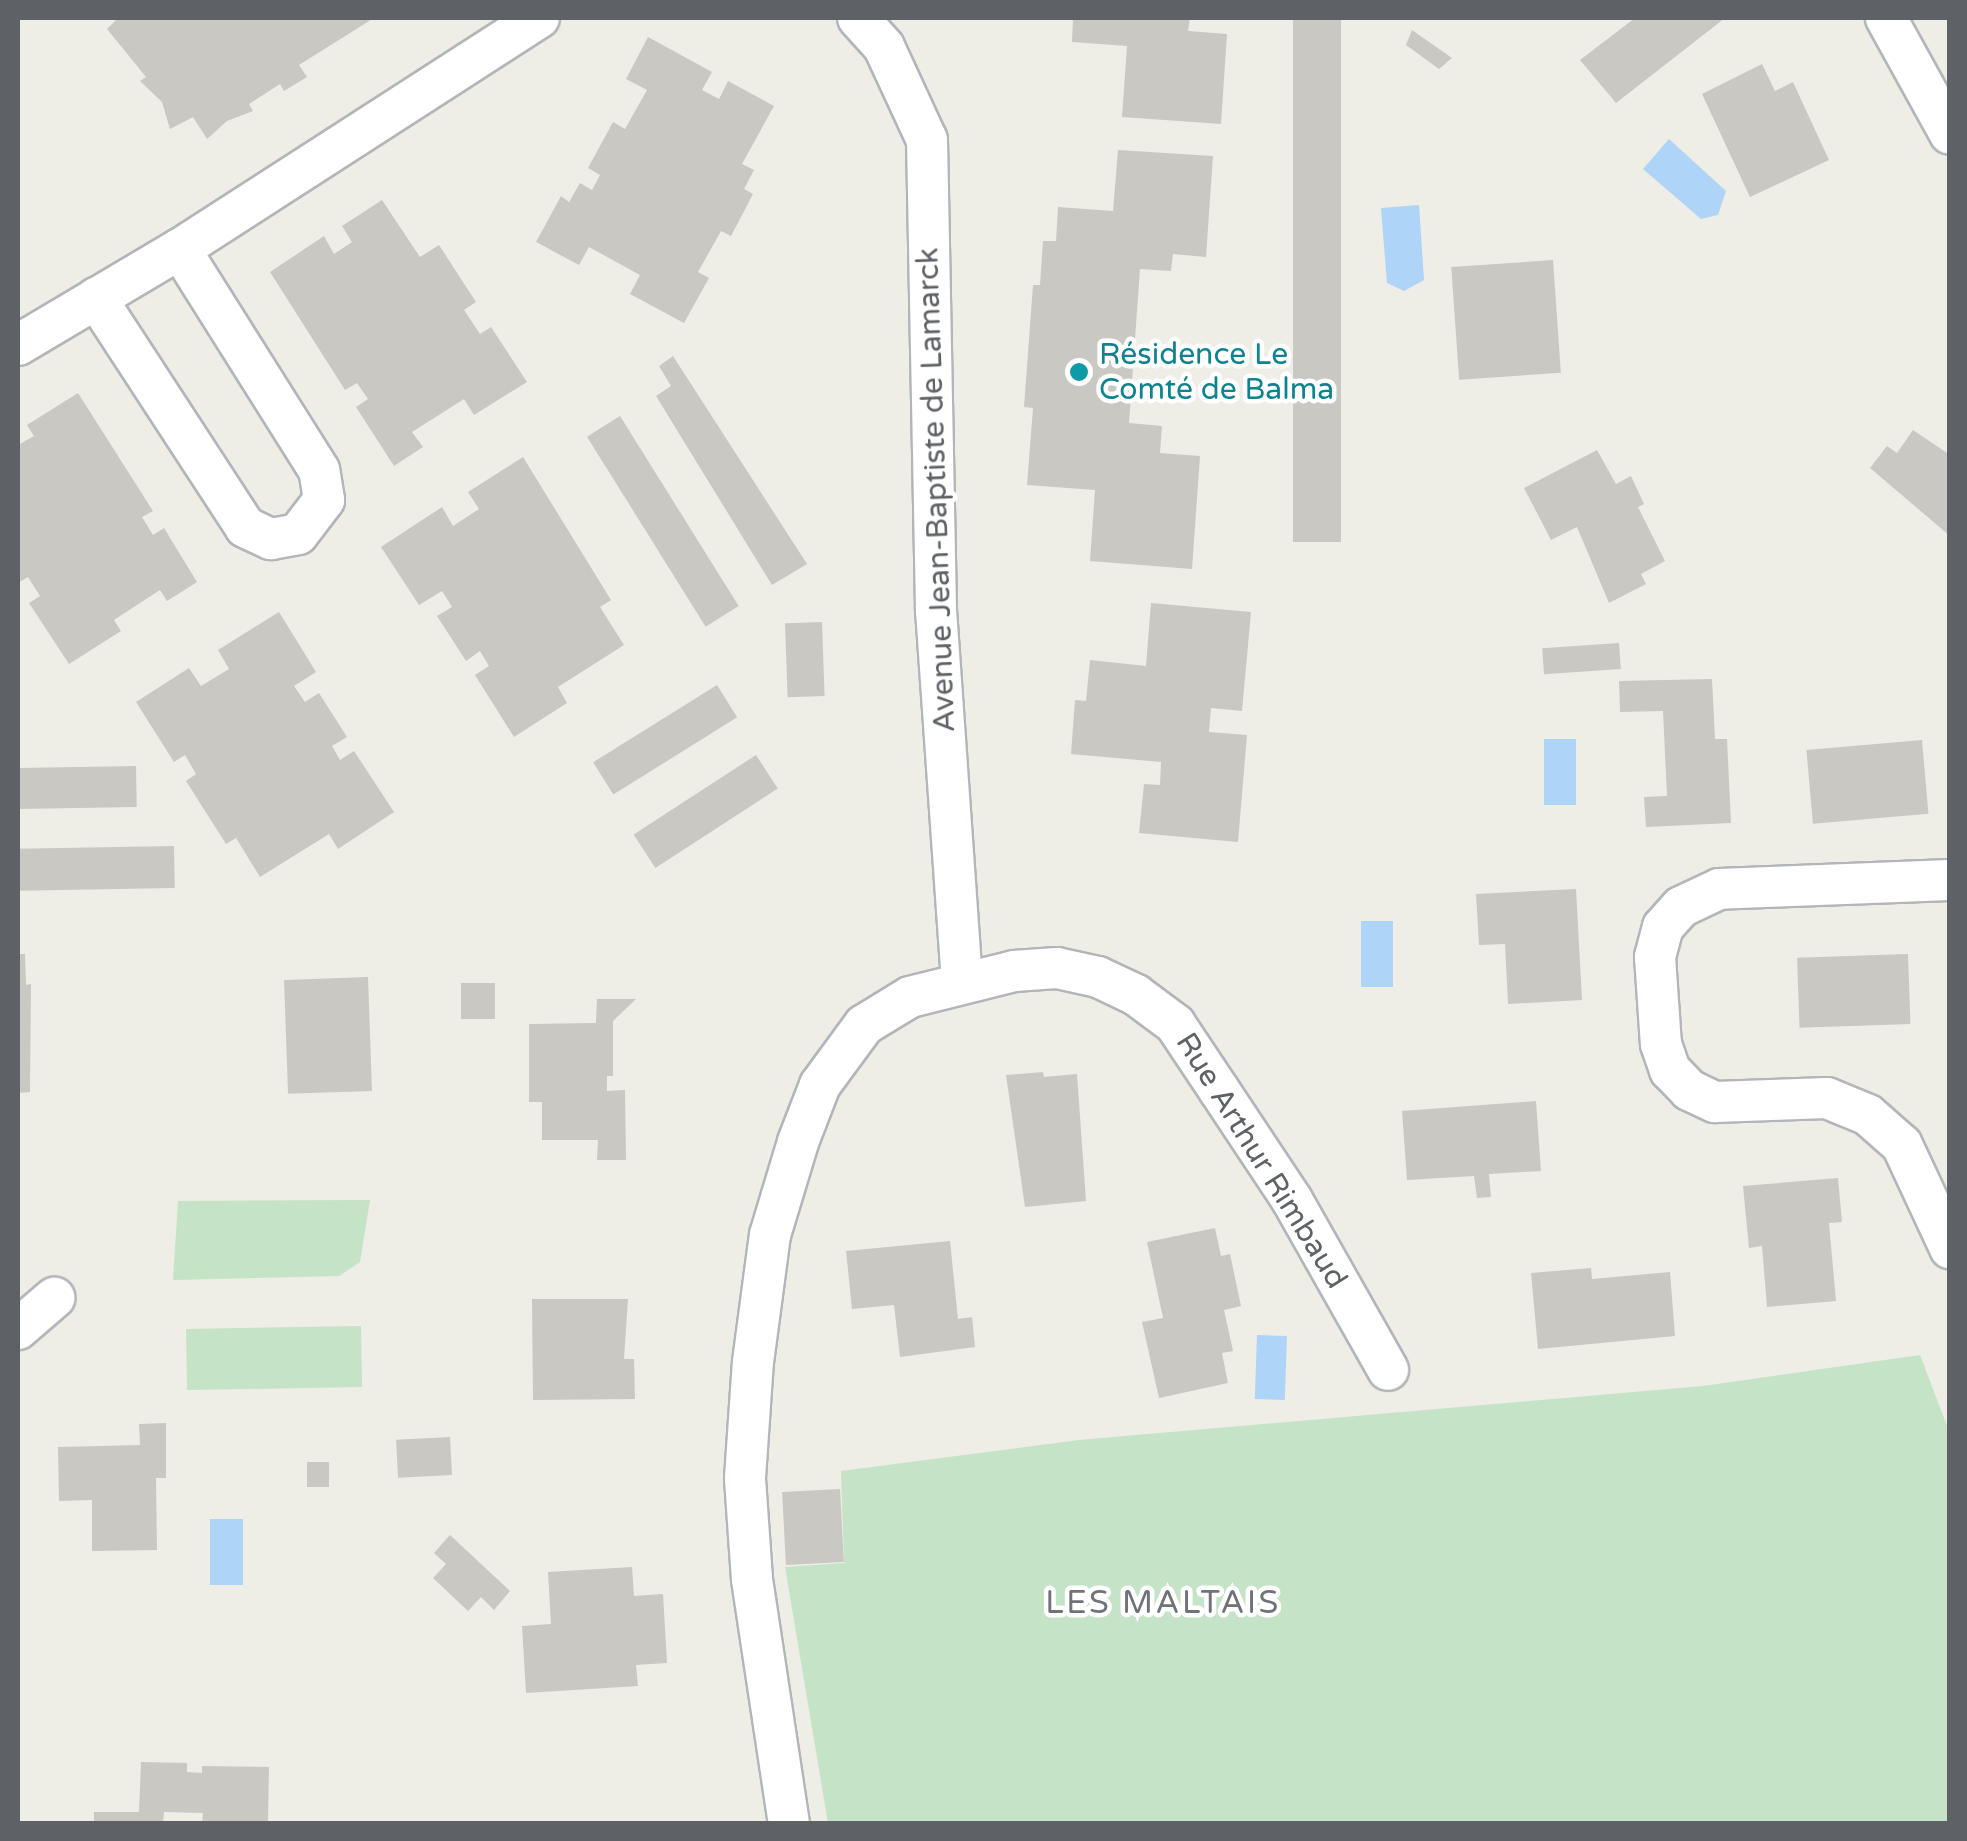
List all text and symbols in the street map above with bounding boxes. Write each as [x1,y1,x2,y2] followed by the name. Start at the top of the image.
[911,247,963,733] street label: Avenue Jean-Baptiste de Lamarck
[1099,337,1334,408] place label: Résidence Le Comté de Balma
[1068,361,1090,383] marker: Résidence Le Comté de Balma
[1168,1027,1354,1295] street label: Rue Arthur Rimbaud
[1045,1584,1281,1622] district label: LES MALTAIS

